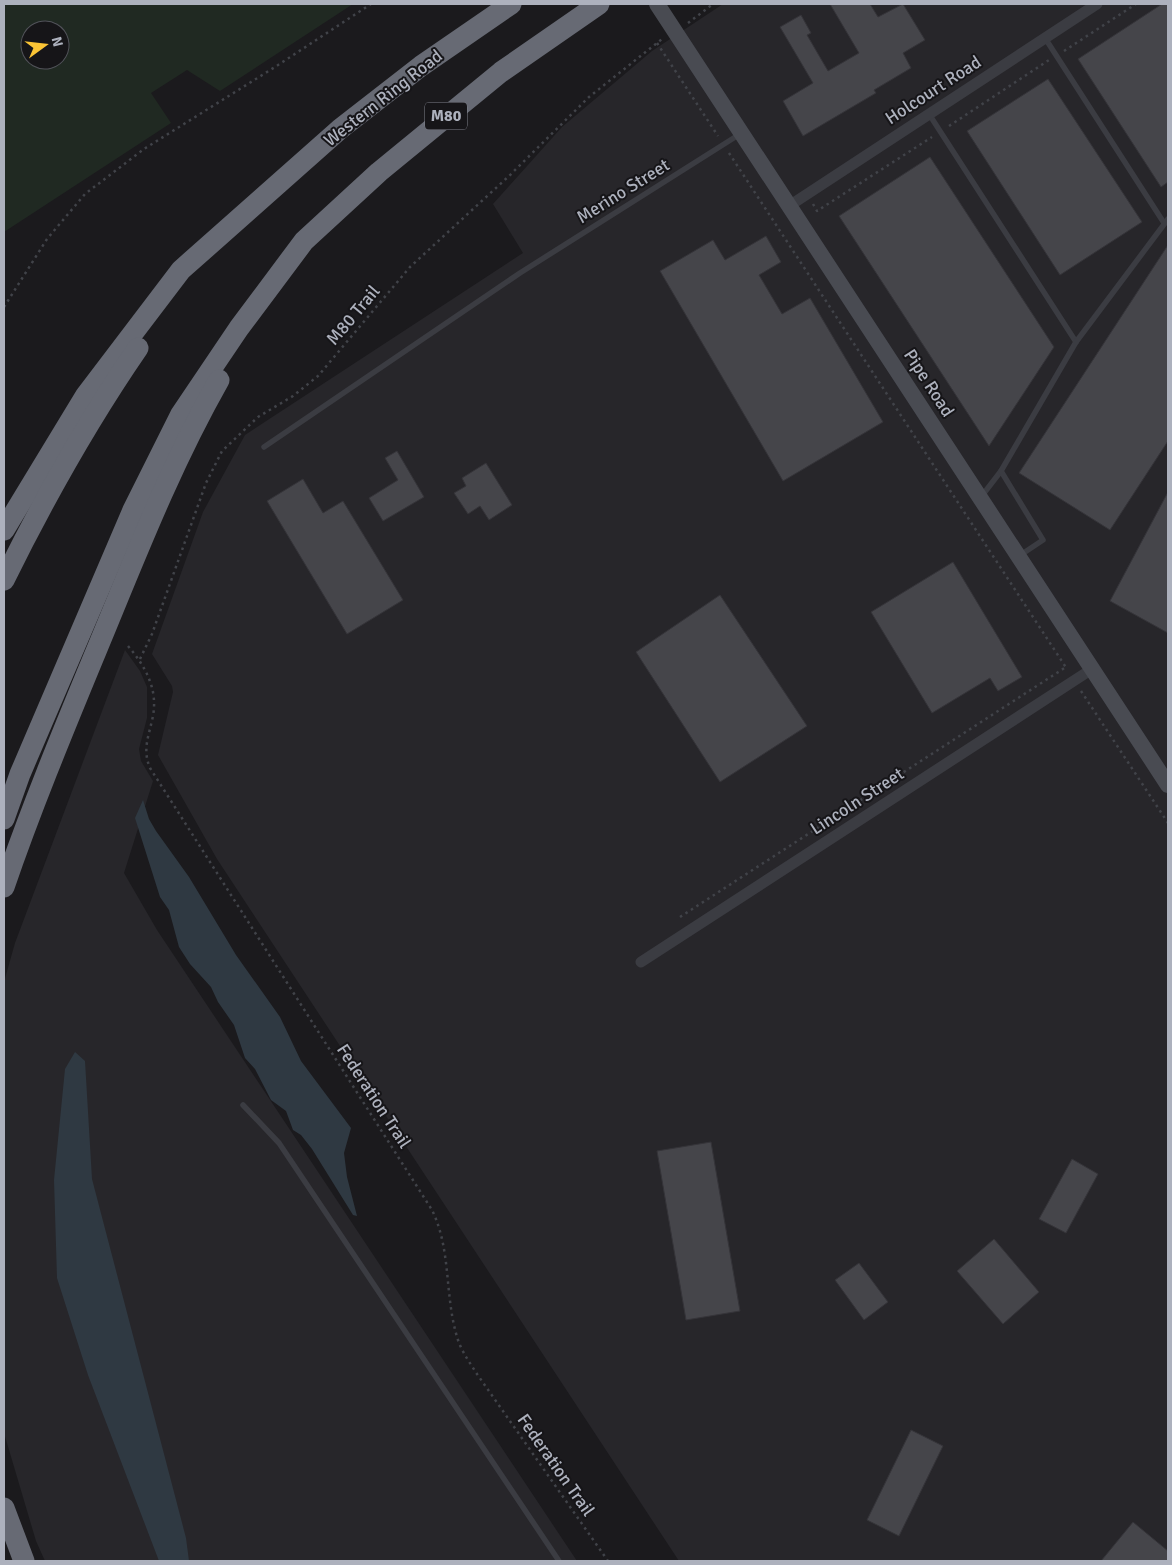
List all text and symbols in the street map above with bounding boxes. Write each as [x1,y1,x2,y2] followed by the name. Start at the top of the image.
[20,20,70,70] north arrow
[48,35,67,49] text: N
[319,45,447,151] street label: Western Ring Road
[881,51,985,129] street label: Holcourt Road
[425,102,467,130] road number: M80
[572,154,674,228] street label: Merino Street
[322,280,384,350] street label: M80 Trail
[899,345,959,421] street label: Pipe Road
[806,763,908,839] street label: Lincoln Street
[332,1040,416,1152] street label: Federation Trail
[513,1409,599,1521] street label: Federation Trail

